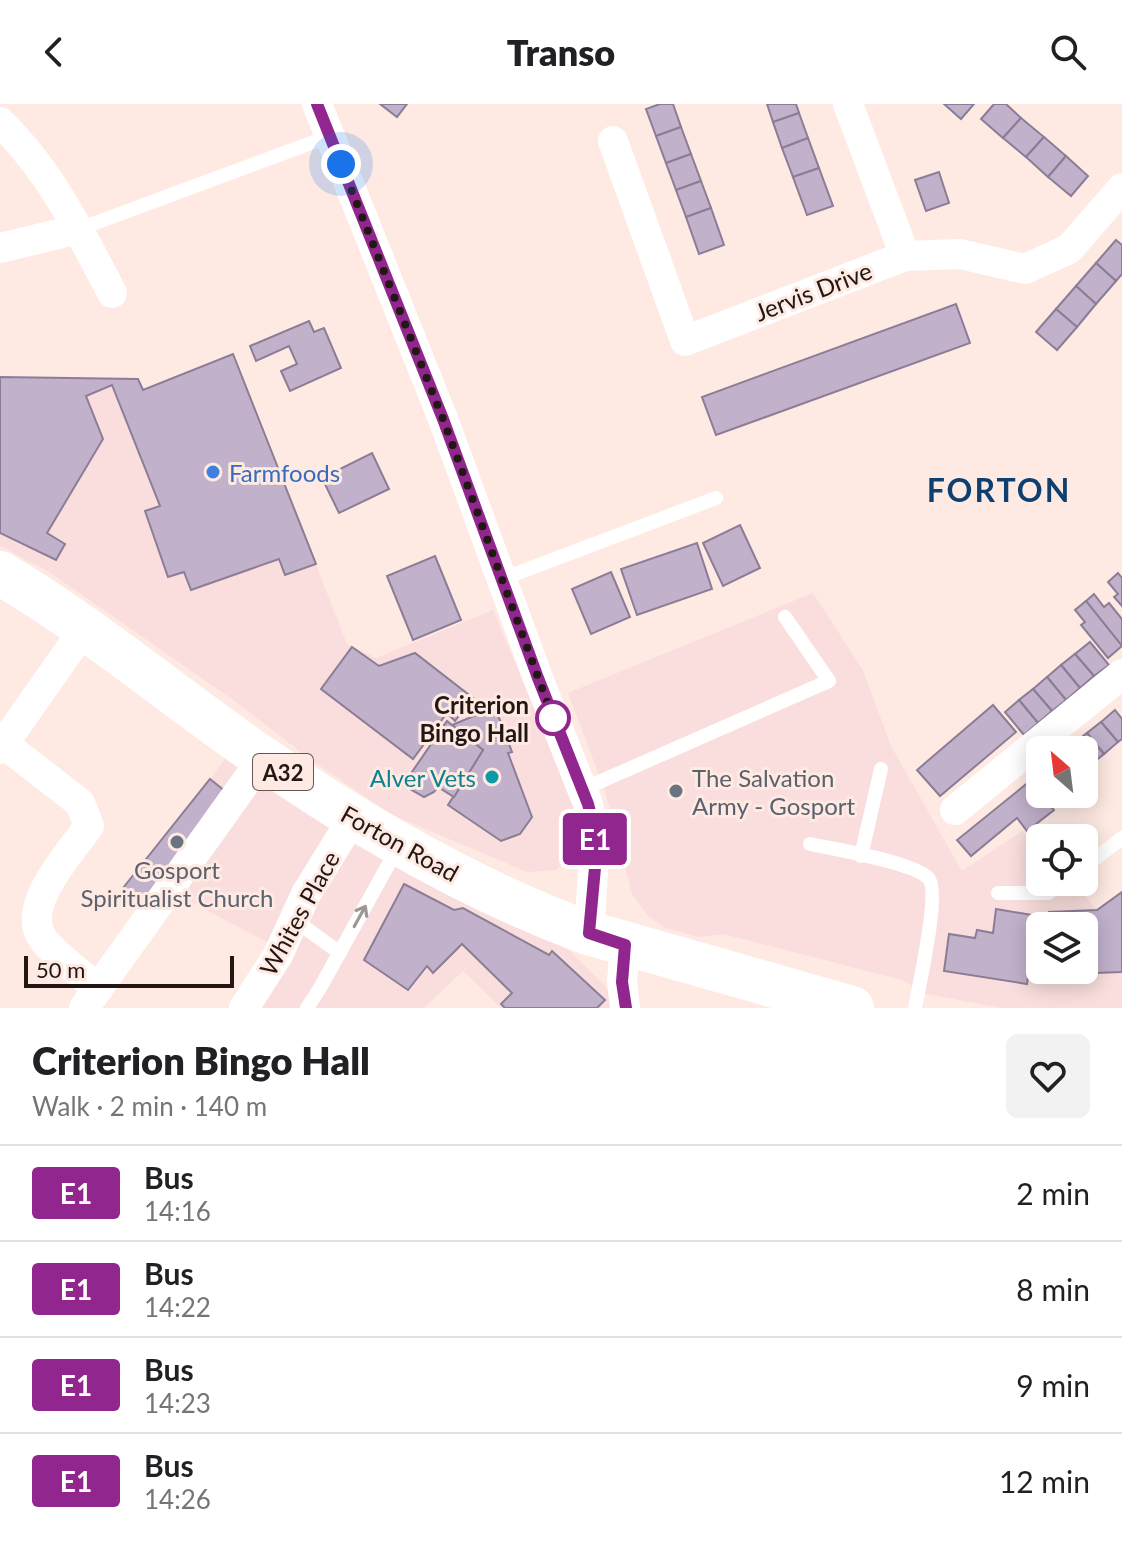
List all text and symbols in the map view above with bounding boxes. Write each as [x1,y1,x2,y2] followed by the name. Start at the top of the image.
[32,30,76,74] icon: back
[507,30,615,74] text: Transo
[1046,30,1090,74] icon: search
[321,144,361,184] your location
[750,255,876,327] street label: Jervis Drive
[229,458,340,487] place label: Farmfoods
[204,463,222,481] marker: Farmfoods
[927,470,1071,509] district label: FORTON
[419,690,529,747] place label: Criterion Bingo Hall
[536,701,570,735] marker: Criterion Bingo Hall
[1026,736,1098,808] north arrow
[1026,736,1098,984] map controls
[253,754,313,790] road number: A32
[370,763,476,792] place label: Alver Vets
[692,763,856,820] place label: The Salvation Army - Gosport
[483,768,501,786] marker: Alver Vets
[667,782,685,800] marker: The Salvation Army - Gosport
[336,799,464,887] street label: Forton Road
[559,813,631,865] line badge: E1
[579,822,611,856] text: E1
[1026,824,1098,896] button: locate
[168,833,186,851] marker: Gosport Spiritualist Church
[253,846,345,980] street label: Whites Place
[81,855,273,912] place label: Gosport Spiritualist Church
[353,905,368,929] one-way arrow
[1026,912,1098,984] button: layers
[24,952,234,988] scale bar
[36,956,85,983] text: 50 m
[1006,1034,1090,1118] button: heart
[32,1037,370,1083] text: Criterion Bingo Hall
[32,1090,267,1122] text: Walk · 2 min · 140 m
[144,1159,194,1195] text: Bus
[1016,1175,1090,1211] text: 2 min
[60,1176,92,1210] text: E1
[144,1195,211,1227] text: 14:16
[144,1255,194,1291] text: Bus
[1016,1271,1090,1307] text: 8 min
[60,1272,92,1306] text: E1
[144,1291,211,1323] text: 14:22
[144,1351,194,1387] text: Bus
[1016,1367,1090,1403] text: 9 min
[60,1368,92,1402] text: E1
[144,1387,211,1419] text: 14:23
[144,1447,194,1483] text: Bus
[999,1463,1090,1499] text: 12 min
[60,1464,92,1498] text: E1
[144,1483,211,1515] text: 14:26

